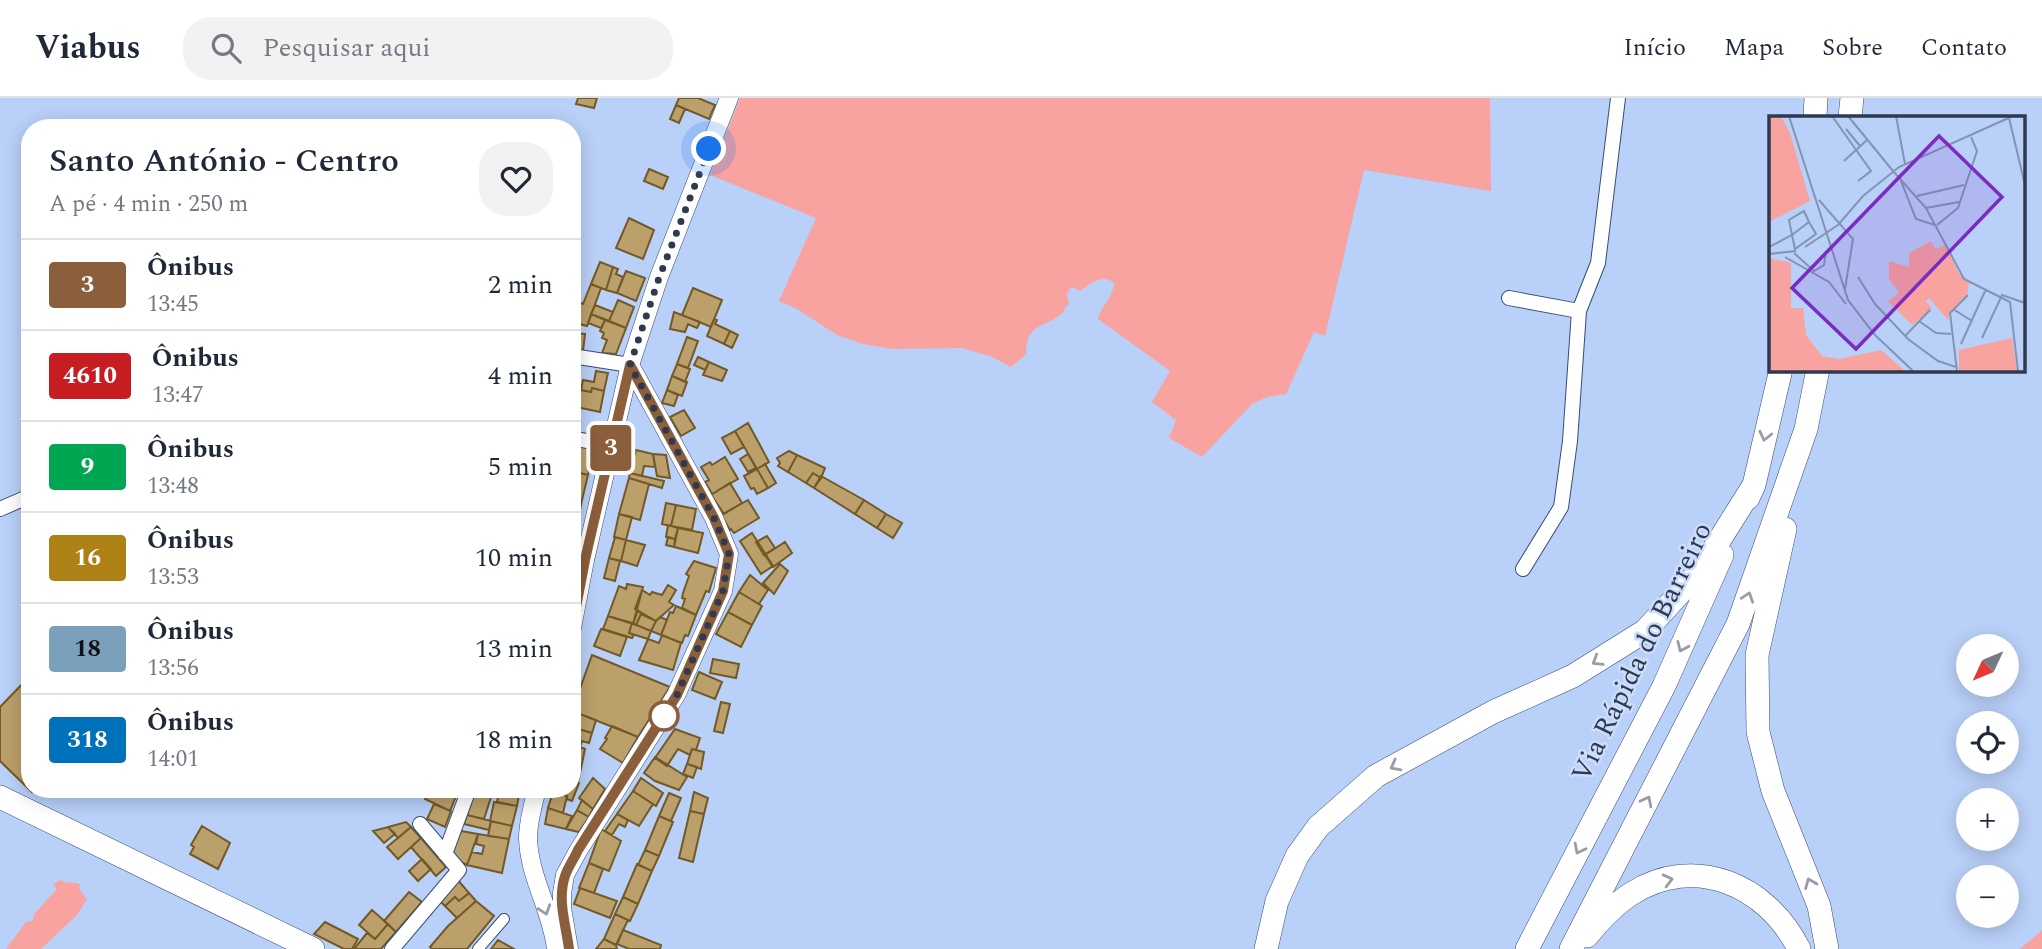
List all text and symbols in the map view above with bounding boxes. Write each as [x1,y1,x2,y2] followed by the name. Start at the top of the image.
[183,17,673,80] search box
[35,23,141,73] text: Viabus
[263,28,430,68] text: Pesquisar aqui
[207,29,245,67] icon: search
[1623,30,1686,66] text: Início
[1724,30,1784,66] text: Mapa
[1822,30,1883,66] text: Sobre
[1921,30,2007,66] text: Contato
[1769,116,2024,371] inset map
[691,131,726,166] your location
[49,136,399,186] text: Santo António - Centro
[479,142,553,216] button: heart
[49,187,248,222] text: A pé · 4 min · 250 m
[147,247,234,287] text: Ônibus
[488,265,553,305] text: 2 min
[81,267,94,303] text: 3
[147,287,199,322] text: 13:45
[152,338,239,378] text: Ônibus
[488,356,553,396] text: 4 min
[63,358,117,394] text: 4610
[152,378,204,413] text: 13:47
[588,425,634,471] line badge: 3
[147,429,234,469] text: Ônibus
[604,430,618,466] text: 3
[1759,430,1774,442] one-way arrow
[488,447,553,487] text: 5 min
[81,449,94,485] text: 9
[147,469,199,504] text: 13:48
[1560,515,1724,789] street label: Via Rápida do Barreiro
[147,520,234,560] text: Ônibus
[475,538,553,578] text: 10 min
[74,540,101,576] text: 16
[147,560,199,595] text: 13:53
[1740,592,1754,604] one-way arrow
[147,611,234,651] text: Ônibus
[475,629,553,669] text: 13 min
[74,631,101,667] text: 18
[1956,634,2020,696] north arrow
[1956,634,2019,928] map controls
[1676,639,1690,652] one-way arrow
[147,651,199,686] text: 13:56
[1591,653,1604,666] one-way arrow
[649,701,679,731] unlabelled marker
[147,702,234,742] text: Ônibus
[1956,711,2019,774] button: locate
[475,720,553,760] text: 18 min
[67,722,108,758] text: 318
[147,742,199,777] text: 14:01
[1389,758,1402,771] one-way arrow
[1956,788,2019,851] button: +
[1639,796,1652,808] one-way arrow
[1574,842,1587,855] one-way arrow
[1956,865,2019,928] button: −
[1661,874,1673,888] one-way arrow
[1805,878,1819,890] one-way arrow
[537,903,551,915] one-way arrow

